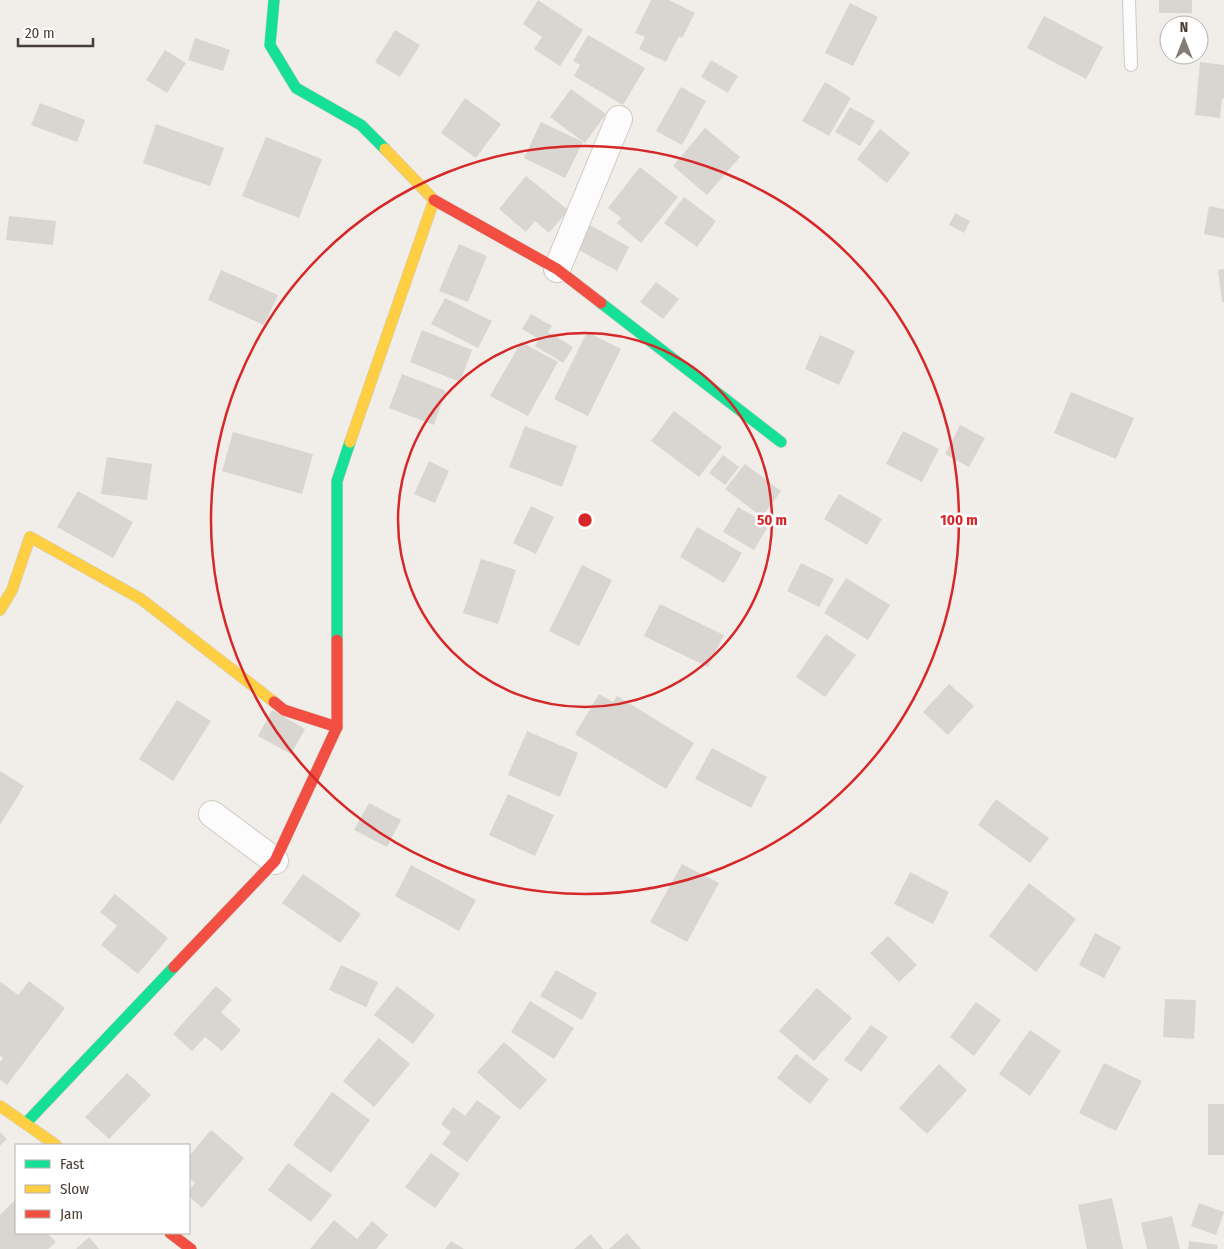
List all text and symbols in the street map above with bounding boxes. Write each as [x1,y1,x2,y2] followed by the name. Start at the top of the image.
[18,15,92,47] scale bar
[1159,15,1209,65] north arrow
[1180,19,1188,36] text: N
[25,24,55,42] text: 20 m
[576,511,594,529] centre of rings
[757,511,787,529] text: 50 m
[940,511,978,529] text: 100 m
[15,1144,190,1234] legend
[60,1155,84,1173] text: Fast
[60,1180,89,1198] text: Slow
[60,1205,83,1223] text: Jam

